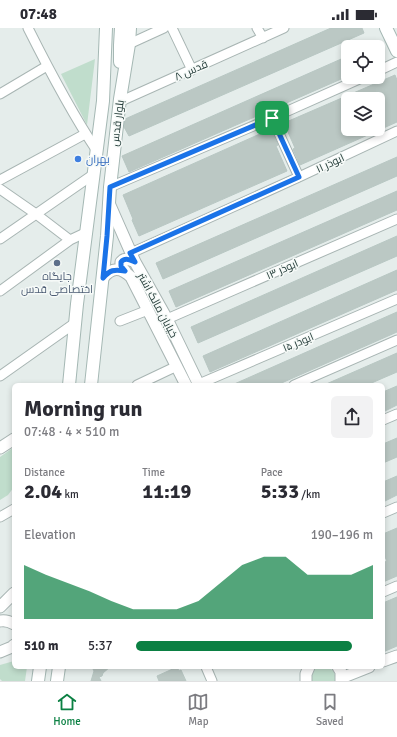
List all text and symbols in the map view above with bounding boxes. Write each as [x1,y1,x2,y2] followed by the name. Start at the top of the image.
[20,5,57,23] text: 07:48
[341,40,385,136] map controls
[341,40,385,84] button: locate
[172,57,210,84] street label: قدس ۸
[341,92,385,136] button: layers
[108,99,127,147] street label: بلوار قدس
[255,101,289,135] pin
[261,107,283,129] icon: arrive
[314,151,346,176] street label: ابوذر ۱۱
[86,153,110,166] place label: بهران
[73,154,83,164] marker: بهران
[264,257,300,282] street label: ابوذر ۱۳
[52,258,62,268] marker: جایگاه اختصاصی قدس
[21,270,93,296] place label: جایگاه اختصاصی قدس
[134,270,180,340] street label: خیابان مالک اشتر
[281,330,316,355] street label: ابوذر ۱۵
[24,395,143,422] text: Morning run
[331,396,373,438] button: share
[24,424,119,440] text: 07:48 · 4 × 510 m
[24,466,65,479] text: Distance
[142,466,165,479] text: Time
[261,466,283,479] text: Pace
[24,479,62,504] text: 2.04
[142,479,191,504] text: 11:19
[261,479,299,504] text: 5:33
[62,488,79,501] text: km
[299,488,320,501] text: /km
[24,527,76,543] text: Elevation
[311,527,373,543] text: 190–196 m
[24,638,58,654] text: 510 m
[88,638,113,654] text: 5:37
[53,691,81,728] tab: Home
[187,691,209,728] tab: Map
[316,691,344,728] tab: Saved

